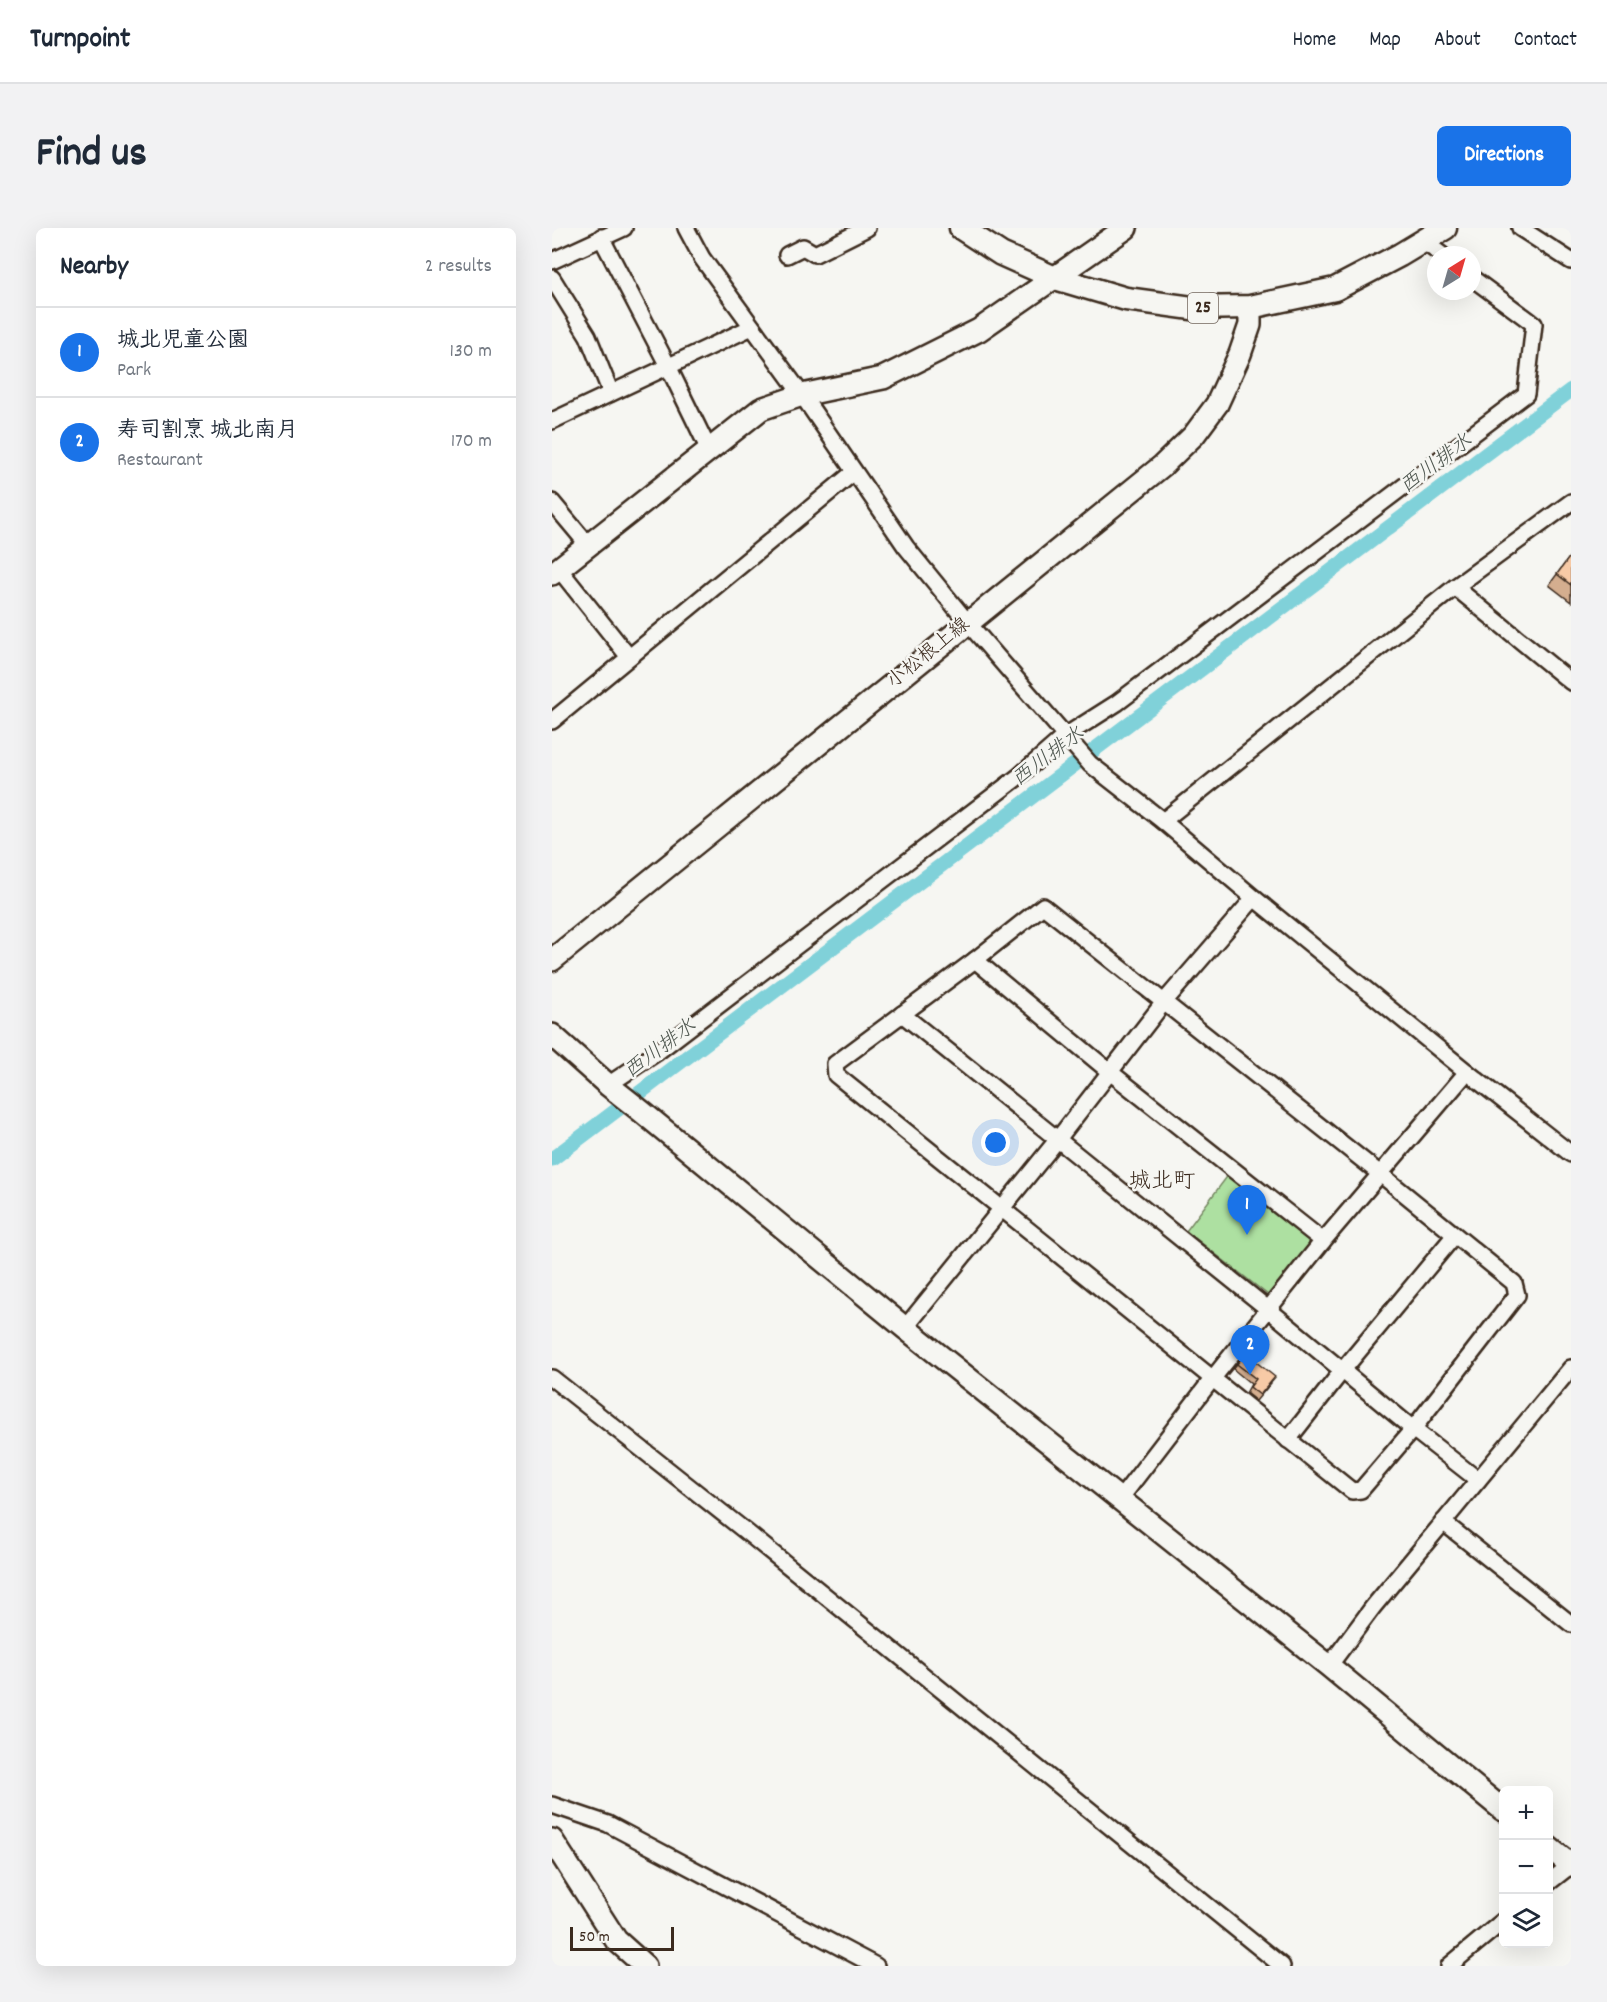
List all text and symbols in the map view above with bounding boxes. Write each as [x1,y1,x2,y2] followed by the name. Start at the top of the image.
[30,21,130,61] text: Turnpoint
[1292,26,1336,56] text: Home
[1369,26,1401,56] text: Map
[1434,26,1481,56] text: About
[1514,26,1577,56] text: Contact
[36,126,147,186] text: Find us
[1437,126,1571,186] button: Directions
[1427,246,1481,300] north arrow
[60,249,128,286] text: Nearby
[425,253,492,281] text: 2 results
[1188,293,1218,323] road number: 25
[117,326,249,357] text: 城北児童公園
[77,338,82,366] text: 1
[450,338,492,366] text: 130 m
[117,357,151,385] text: Park
[117,416,298,447] text: 寿司割烹 城北南月
[75,428,84,456] text: 2
[451,428,492,456] text: 170 m
[1394,428,1480,502] water label: 西川排水
[117,447,203,475] text: Restaurant
[881,612,977,696] street label: 小松根上線
[1006,721,1092,795] water label: 西川排水
[618,1013,704,1087] water label: 西川排水
[981,1128,1010,1157] your location
[1129,1167,1195,1198] district label: 城北町
[1228,1186,1266,1235] pin: 1
[1230,1326,1270,1375] pin: 2
[1499,1786,1553,1948] map controls
[1499,1786,1553,1840] button: +
[1499,1840,1553,1894] button: −
[1499,1894,1553,1948] button: layers
[570,1924,674,1952] scale bar
[579,1926,610,1949] text: 50 m

